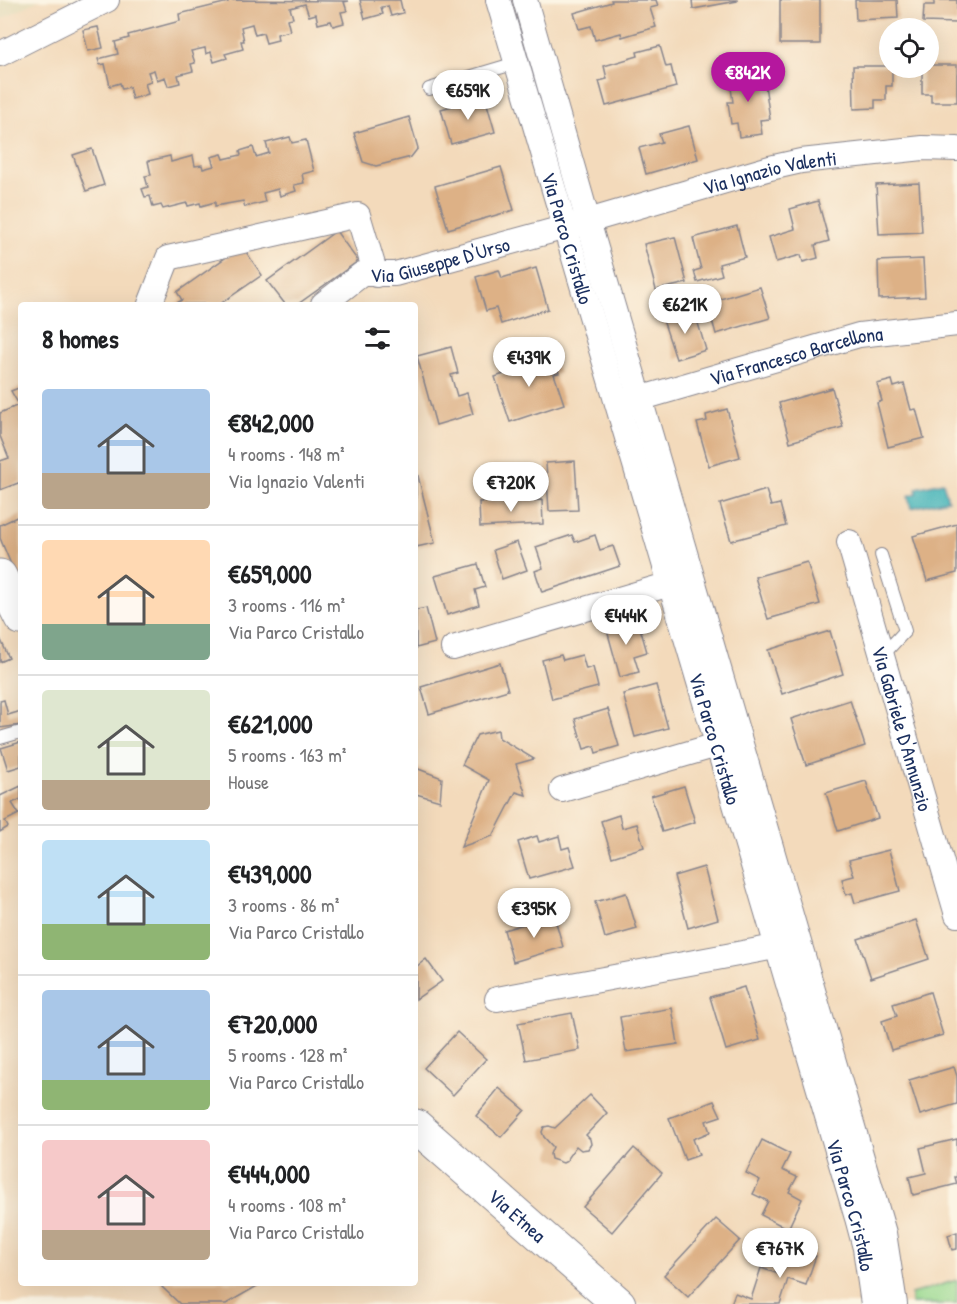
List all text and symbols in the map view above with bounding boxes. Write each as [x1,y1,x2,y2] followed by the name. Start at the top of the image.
[879,18,939,78] map controls
[879,18,939,78] button: locate
[706,52,790,103] pin: €842K
[725,58,771,85] text: €842K
[426,70,510,121] pin: €659K
[446,76,490,103] text: €659K
[699,144,838,200] street label: Via Ignazio Valenti
[536,169,600,307] street label: Via Parco Cristallo
[370,230,513,288] street label: Via Giuseppe D'Urso
[643,284,727,335] pin: €621K
[663,290,707,317] text: €621K
[706,319,884,391] street label: Via Francesco Barcellona
[42,321,119,356] text: 8 homes
[361,322,394,355] icon: filters
[487,337,571,388] pin: €439K
[507,343,551,370] text: €439K
[228,405,314,440] text: €842,000
[90,413,162,485] icon: home
[228,440,345,467] text: 4 rooms · 148 m²
[469,462,553,513] pin: €720K
[228,467,365,494] text: Via Ignazio Valenti
[487,468,535,495] text: €720K
[228,556,312,591] text: €659,000
[90,564,162,636] icon: home
[228,591,345,618] text: 3 rooms · 116 m²
[584,595,668,646] pin: €444K
[605,601,647,628] text: €444K
[228,618,364,645] text: Via Parco Cristallo
[866,643,940,814] street label: Via Gabriele D'Annunzio
[684,670,748,808] street label: Via Parco Cristallo
[228,706,313,741] text: €621,000
[90,714,162,786] icon: home
[228,741,346,768] text: 5 rooms · 163 m²
[228,768,269,795] text: House
[228,856,312,891] text: €439,000
[90,864,162,936] icon: home
[492,888,576,939] pin: €395K
[228,891,339,918] text: 3 rooms · 86 m²
[512,894,556,921] text: €395K
[228,918,364,945] text: Via Parco Cristallo
[228,1006,317,1041] text: €720,000
[90,1014,162,1086] icon: home
[228,1041,347,1068] text: 5 rooms · 128 m²
[228,1068,364,1095] text: Via Parco Cristallo
[821,1136,882,1273] street label: Via Parco Cristallo
[228,1156,310,1191] text: €444,000
[90,1164,162,1236] icon: home
[483,1182,552,1248] street label: Via Etnea
[228,1191,346,1218] text: 4 rooms · 108 m²
[228,1218,364,1245] text: Via Parco Cristallo
[738,1228,822,1279] pin: €767K
[756,1234,804,1261] text: €767K

